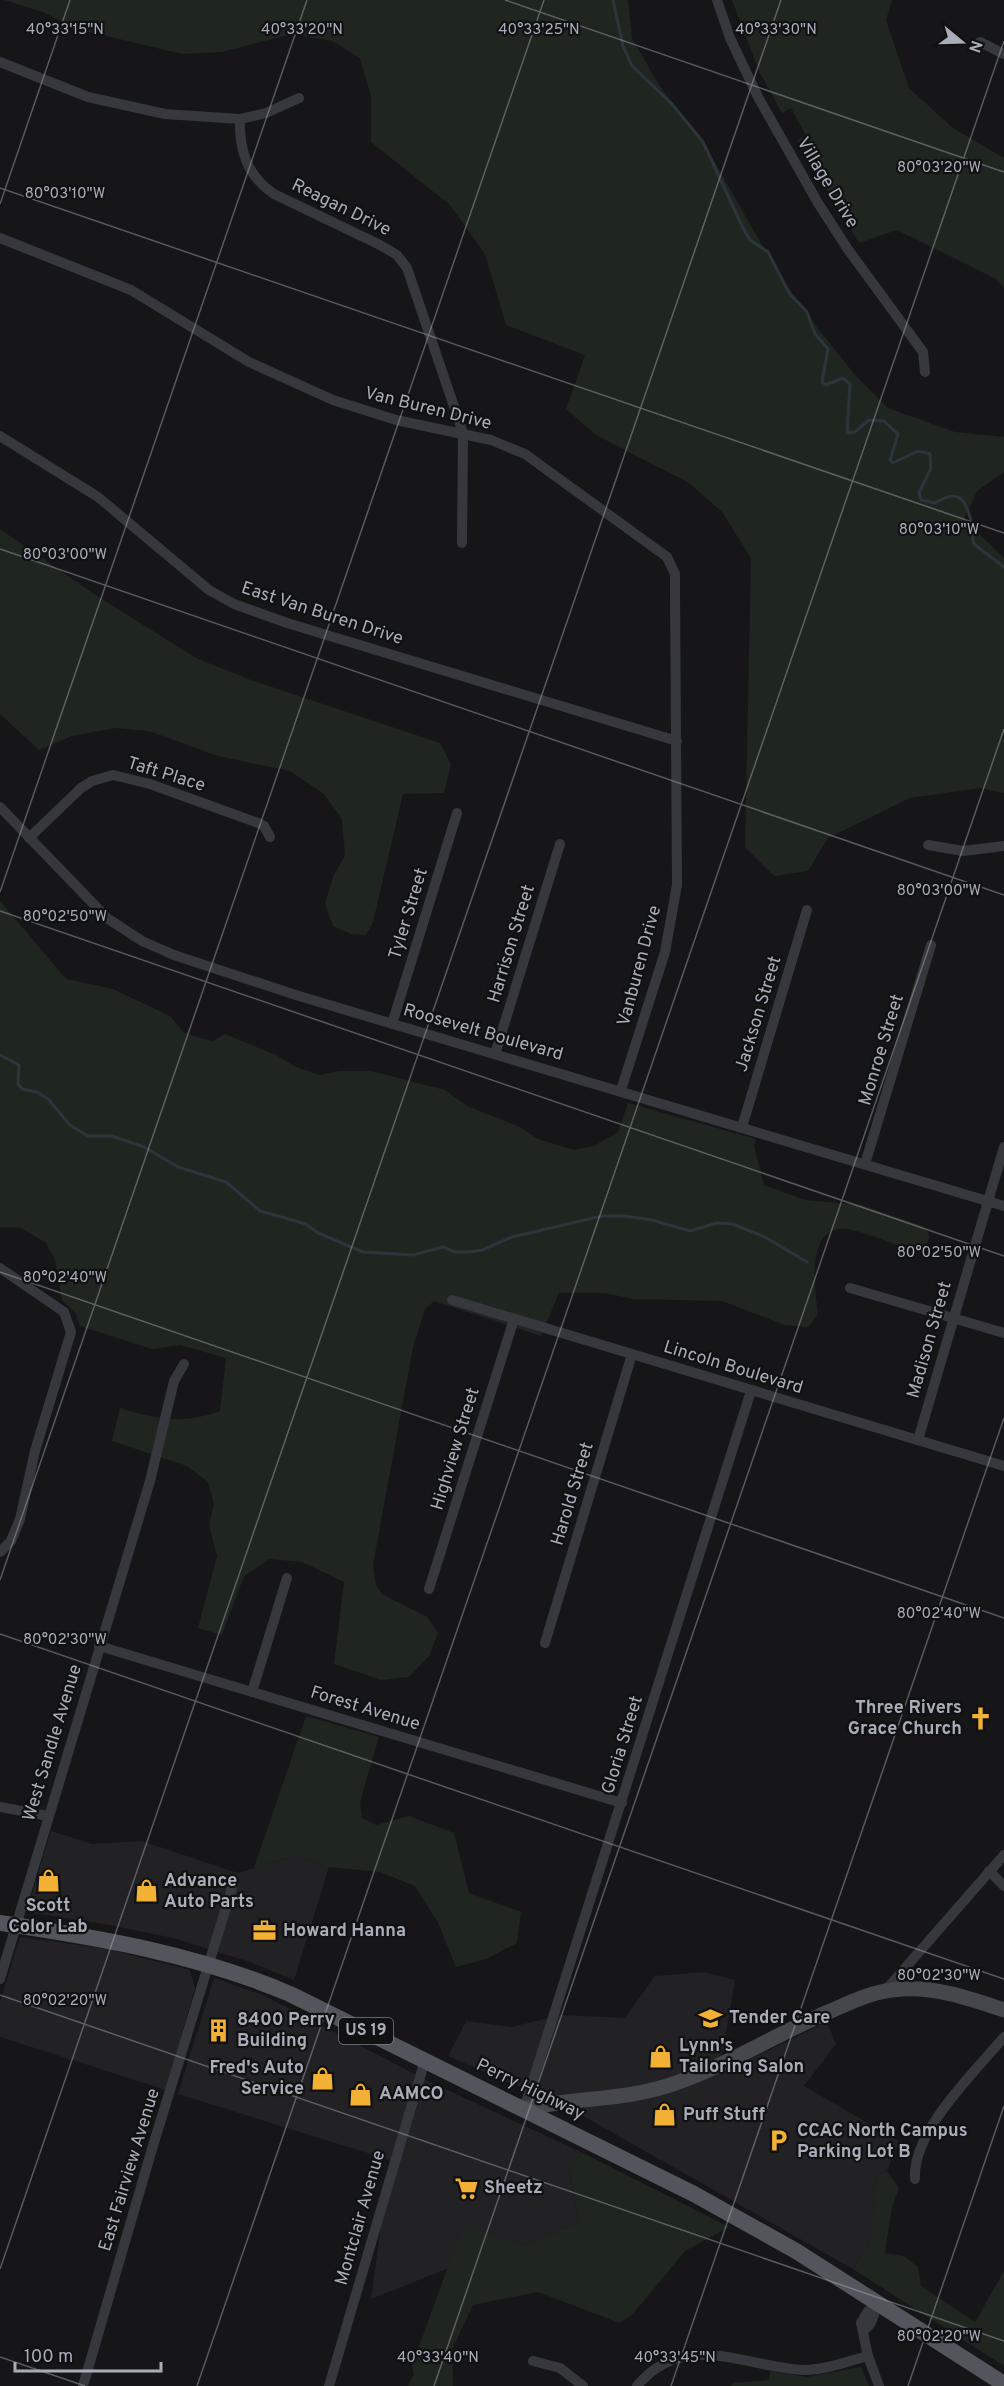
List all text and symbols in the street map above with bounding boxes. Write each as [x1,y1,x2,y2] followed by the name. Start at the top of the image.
[932,12,992,72] north arrow
[26,21,104,40] text: 40°33'15"N
[261,21,343,40] text: 40°33'20"N
[498,21,580,40] text: 40°33'25"N
[735,21,817,40] text: 40°33'30"N
[963,38,986,55] text: N
[791,133,863,233] street label: Village Drive
[897,159,981,178] text: 80°03'20"W
[288,174,394,242] street label: Reagan Drive
[25,185,105,204] text: 80°03'10"W
[362,382,494,436] street label: Van Buren Drive
[899,521,979,540] text: 80°03'10"W
[23,546,107,565] text: 80°03'00"W
[238,577,406,651] street label: East Van Buren Drive
[124,752,208,798] street label: Taft Place
[384,865,434,963] street label: Tyler Street
[483,882,541,1006] street label: Harrison Street
[897,882,981,901] text: 80°03'00"W
[613,903,667,1029] street label: Vanburen Drive
[23,908,107,927] text: 80°02'50"W
[730,953,788,1075] street label: Jackson Street
[854,992,910,1108] street label: Monroe Street
[400,999,566,1067] street label: Roosevelt Boulevard
[897,1244,981,1263] text: 80°02'50"W
[23,1269,107,1288] text: 80°02'40"W
[902,1279,958,1401] street label: Madison Street
[660,1336,806,1400] street label: Lincoln Boulevard
[426,1385,486,1513] street label: Highview Street
[546,1439,600,1549] street label: Harold Street
[897,1605,981,1624] text: 80°02'40"W
[23,1631,107,1650] text: 80°02'30"W
[18,1662,88,1824] street label: West Sandle Avenue
[307,1681,423,1737] street label: Forest Avenue
[597,1693,649,1797] street label: Gloria Street
[848,1697,962,1741] place label: Three Rivers Grace Church
[967,1705,993,1731] church icon: Three Rivers Grace Church
[35,1867,61,1893] shop icon: Scott Color Lab
[164,1870,254,1914] place label: Advance Auto Parts
[133,1878,159,1904] shop icon: Advance Auto Parts
[8,1895,88,1939] place label: Scott Color Lab
[252,1918,278,1944] office icon: Howard Hanna
[283,1920,406,1943] place label: Howard Hanna
[897,1967,981,1986] text: 80°02'30"W
[23,1992,107,2011] text: 80°02'20"W
[698,2005,724,2031] school or university icon: Tender Care
[729,2007,830,2030] place label: Tender Care
[237,2009,335,2053] place label: 8400 Perry Building
[206,2017,232,2043] building icon: 8400 Perry Building
[339,2018,393,2044] road number: US 19
[679,2035,804,2079] place label: Lynn's Tailoring Salon
[648,2043,674,2069] shop icon: Lynn's Tailoring Salon
[472,2054,588,2126] street label: Perry Highway
[209,2057,304,2101] place label: Fred's Auto Service
[309,2065,335,2091] shop icon: Fred's Auto Service
[348,2081,374,2107] shop icon: AAMCO
[379,2083,444,2106] place label: AAMCO
[94,2086,166,2254] street label: East Fairview Avenue
[652,2102,678,2128] shop icon: Puff Stuff
[683,2104,765,2127] place label: Puff Stuff
[797,2120,968,2164] place label: CCAC North Campus Parking Lot B
[766,2128,792,2154] parking icon: CCAC North Campus Parking Lot B
[331,2148,391,2288] street label: Montclair Avenue
[453,2175,479,2201] supermarket icon: Sheetz
[484,2177,543,2200] place label: Sheetz
[897,2328,981,2347] text: 80°02'20"W
[15,2335,160,2373] scale bar
[24,2346,73,2369] text: 100 m
[397,2349,479,2368] text: 40°33'40"N
[634,2349,716,2368] text: 40°33'45"N

